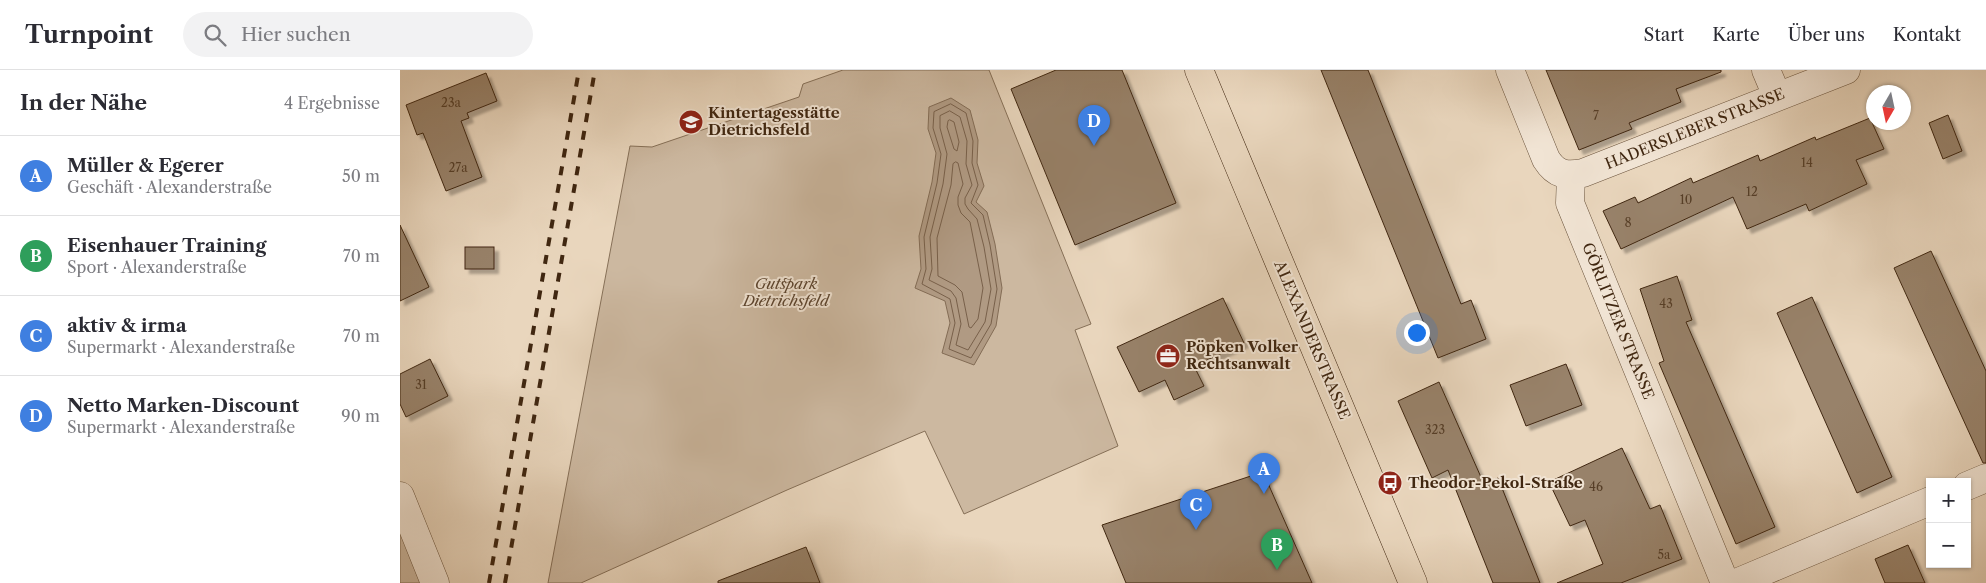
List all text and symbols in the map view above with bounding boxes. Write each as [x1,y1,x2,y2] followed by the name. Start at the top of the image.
[183,12,533,57] search box
[25,20,153,49] text: Turnpoint
[201,21,229,49] icon: search
[241,23,351,46] text: Hier suchen
[1644,24,1684,46] text: Start
[1712,24,1760,46] text: Karte
[1788,24,1865,46] text: Über uns
[1893,24,1961,46] text: Kontakt
[1602,84,1787,173] street label: HADERSLEBER STRASSE
[1866,85,1911,130] north arrow
[20,90,147,115] text: In der Nähe
[284,93,380,113] text: 4 Ergebnisse
[441,95,462,110] house number: 23a
[708,103,840,139] place label: Kintertagesstätte Dietrichsfeld
[1078,105,1110,146] pin: D
[1593,108,1599,123] house number: 7
[678,109,704,135] school or university icon: Kintertagesstätte Dietrichsfeld
[67,154,224,177] text: Müller & Egerer
[1801,155,1813,170] house number: 14
[448,160,468,175] house number: 27a
[30,166,42,186] text: A
[342,166,380,186] text: 50 m
[67,177,272,197] text: Geschäft · Alexanderstraße
[1746,184,1758,199] house number: 12
[1680,192,1692,207] house number: 10
[1624,215,1632,230] house number: 8
[67,234,266,257] text: Eisenhauer Training
[1578,240,1659,402] street label: GÖRLITZER STRASSE
[30,246,42,266] text: B
[343,246,380,266] text: 70 m
[67,257,247,277] text: Sport · Alexanderstraße
[1270,257,1355,422] street label: ALEXANDERSTRASSE
[742,274,831,310] park label: Gutspark Dietrichsfeld
[1659,296,1673,311] house number: 43
[67,314,187,337] text: aktiv & irma
[1404,320,1430,346] your location
[30,326,42,346] text: C
[343,326,380,346] text: 70 m
[67,337,295,357] text: Supermarkt · Alexanderstraße
[1186,337,1299,373] place label: Pöpken Volker Rechtsanwalt
[1155,343,1181,369] office icon: Pöpken Volker Rechtsanwalt
[415,377,427,392] house number: 31
[67,394,299,417] text: Netto Marken-Discount
[29,406,43,426] text: D
[341,406,380,426] text: 90 m
[67,417,295,437] text: Supermarkt · Alexanderstraße
[1425,422,1445,437] house number: 323
[1248,453,1280,494] pin: A
[1377,470,1403,496] bus stop icon: Theodor-Pekol-Straße
[1408,473,1583,492] place label: Theodor-Pekol-Straße
[1926,478,1971,568] map controls
[1926,478,1971,523] button: +
[1589,479,1603,494] house number: 46
[1180,489,1212,530] pin: C
[1926,523,1971,568] button: −
[1261,529,1293,570] pin: B
[1658,547,1671,562] house number: 5a

